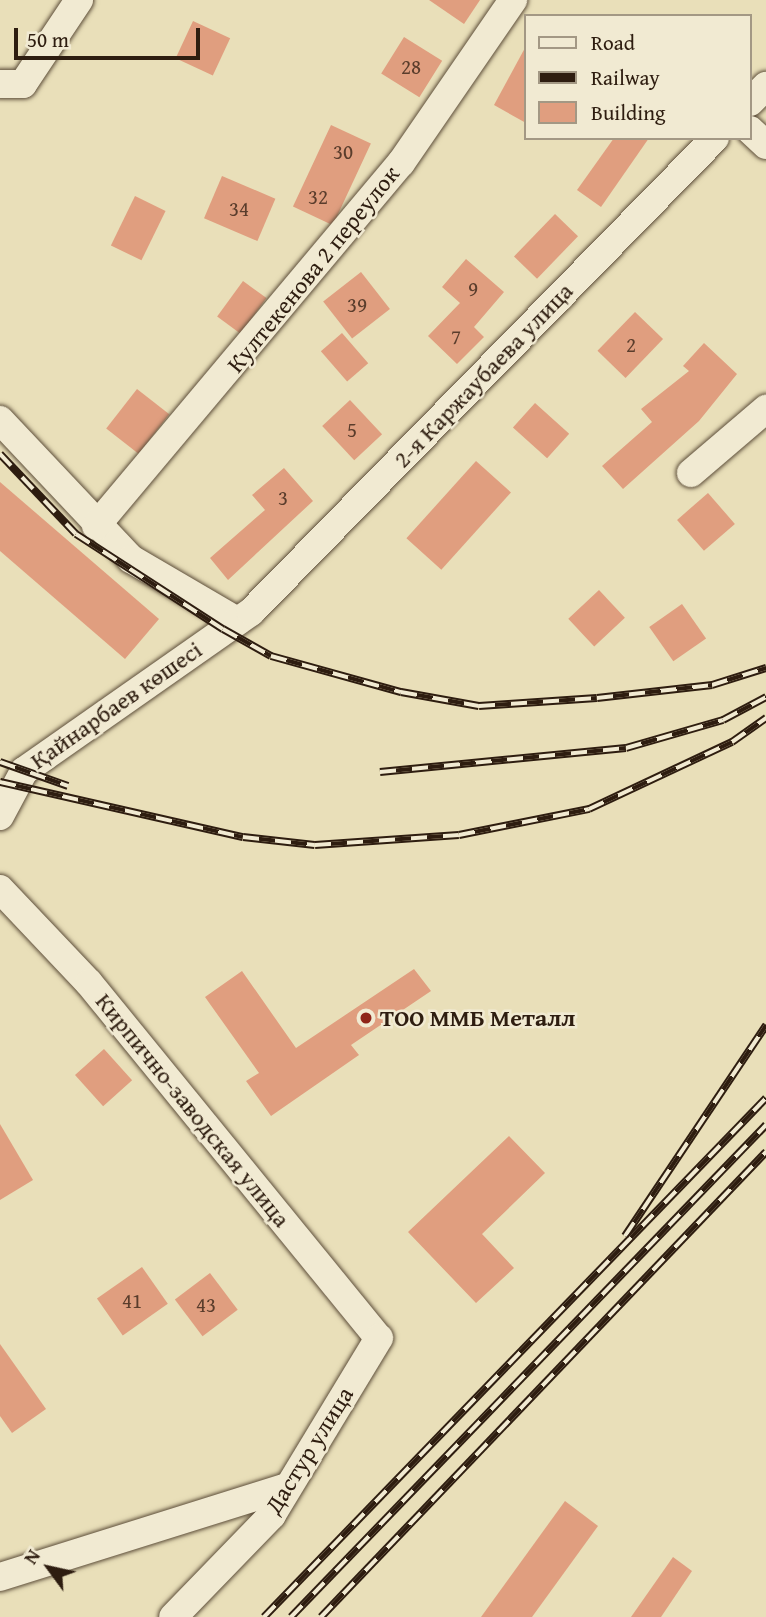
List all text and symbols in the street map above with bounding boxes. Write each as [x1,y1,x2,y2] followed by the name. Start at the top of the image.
[18,14,203,58] scale bar
[524,14,752,140] legend
[27,24,69,55] text: 50 m
[591,27,635,58] text: Road
[401,54,421,80] house number: 28
[591,62,660,93] text: Railway
[591,97,665,128] text: Building
[333,139,353,165] house number: 30
[221,160,405,378] street label: Култекенова 2 переулок
[308,184,328,210] house number: 32
[229,196,249,222] house number: 34
[468,276,478,302] house number: 9
[387,277,579,473] street label: 2-я Каржаубаева улица
[347,292,367,318] house number: 39
[451,324,461,350] house number: 7
[626,332,636,358] house number: 2
[347,417,357,443] house number: 5
[278,485,288,511] house number: 3
[25,635,207,775] street label: Қайнарбаев көшесі
[90,987,296,1233] street label: Кирпично-заводская улица
[380,1004,575,1032] place label: ТОО ММБ Металл
[358,1010,374,1026] marker: ТОО ММБ Металл
[122,1288,142,1314] house number: 41
[196,1292,216,1318] house number: 43
[259,1381,359,1519] street label: Дастур улица
[14,1533,84,1603] north arrow
[16,1544,47,1570] text: N

